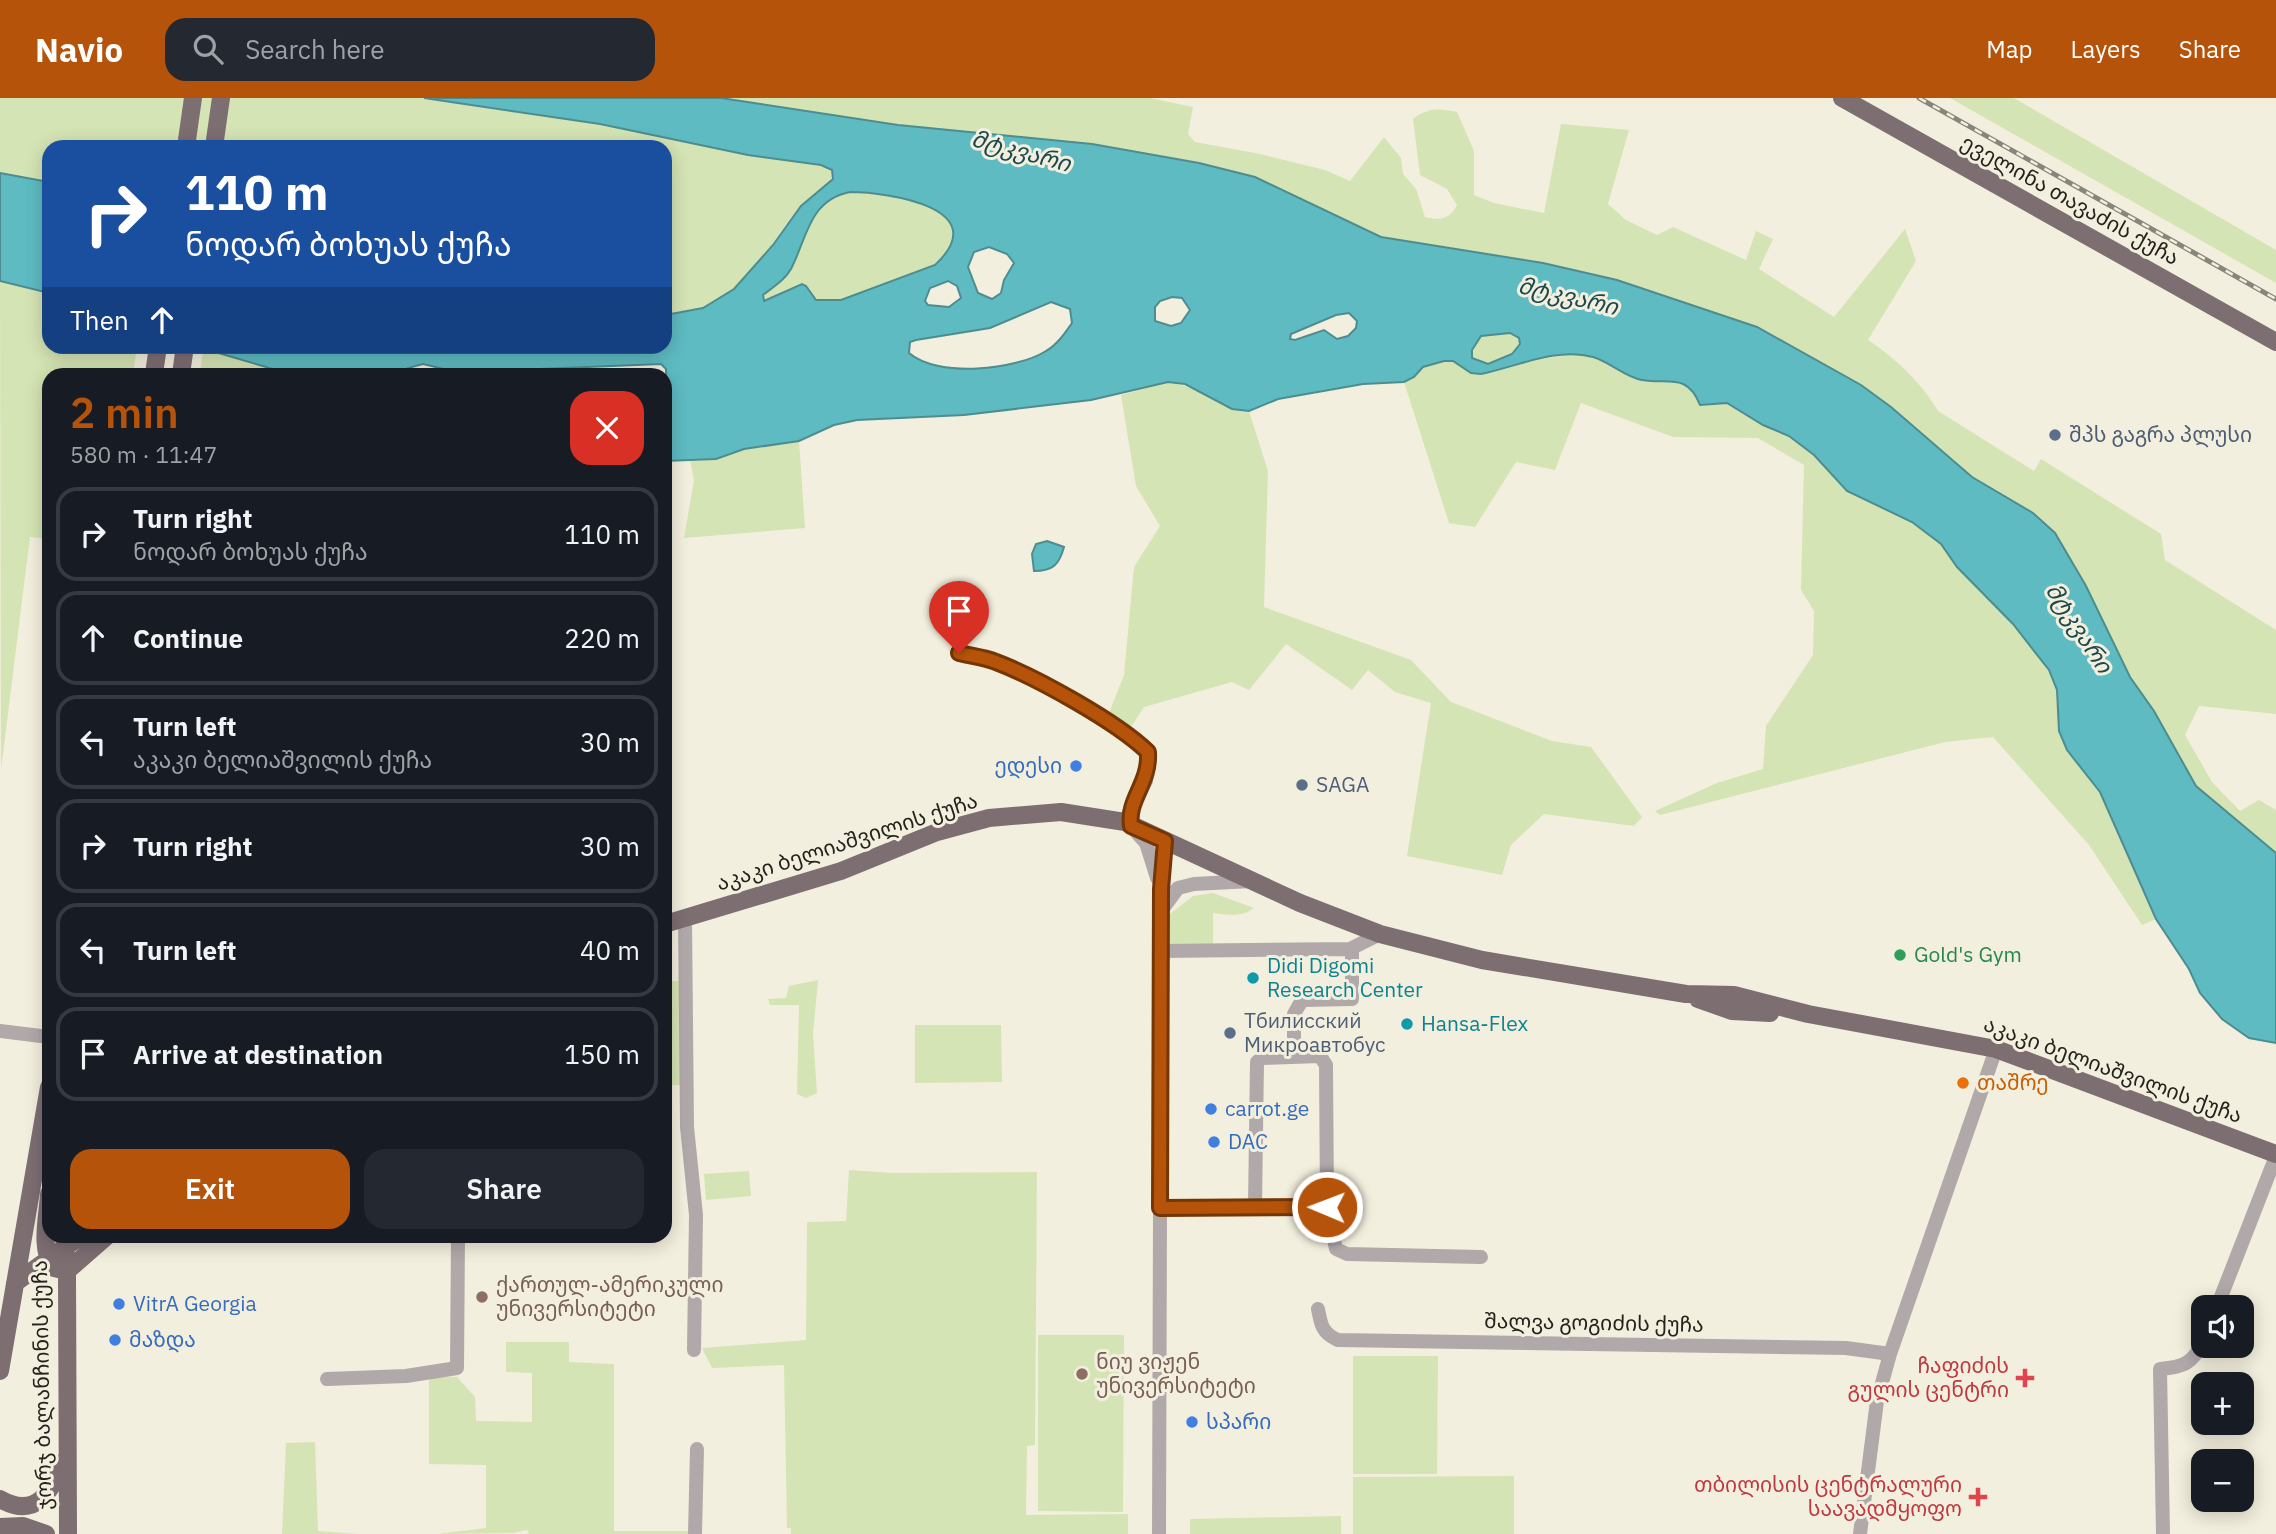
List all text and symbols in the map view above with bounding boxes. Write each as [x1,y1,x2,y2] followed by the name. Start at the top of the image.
[165,18,655,81] search box
[35,28,123,71] text: Navio
[189,30,227,68] icon: search
[245,32,385,66] text: Search here
[1986,33,2033,65] text: Map
[2071,33,2141,65] text: Layers
[2179,33,2241,65] text: Share
[968,122,1075,178] water label: მტკვარი
[1956,127,2185,271] street label: ეველინა თავაძის ქუჩა
[185,160,329,223] text: 110 m
[70,168,161,259] icon: right
[185,223,511,265] text: ნოდარ ბოხუას ქუჩა
[1515,269,1622,321] water label: მტკვარი
[143,301,181,339] icon: ahead
[70,303,129,337] text: Then
[70,385,179,440] text: 2 min
[570,391,644,465] button: close
[2069,420,2252,448] place label: შპს გაგრა პლუსი
[2047,427,2063,443] marker: შპს გაგრა პლუსი
[70,439,217,469] text: 580 m · 11:47
[133,501,252,535] text: Turn right
[74,515,112,553] icon: right
[564,517,640,551] text: 110 m
[133,536,368,566] text: ნოდარ ბოხუას ქუჩა
[2040,577,2121,679] water label: მტკვარი
[929,581,989,653] pin
[940,592,978,630] icon: arrive
[74,619,112,657] icon: ahead
[133,621,243,655] text: Continue
[564,621,640,655] text: 220 m
[133,709,236,743] text: Turn left
[74,723,112,761] icon: left
[580,725,640,759] text: 30 m
[133,744,432,774] text: აკაკი ბელიაშვილის ქუჩა
[994,751,1062,779] place label: ედესი
[1068,758,1084,774] marker: ედესი
[1316,770,1369,798] place label: SAGA
[1294,777,1310,793] marker: SAGA
[712,786,981,897] street label: აკაკი ბელიაშვილის ქუჩა
[74,827,112,865] icon: right
[133,829,252,863] text: Turn right
[580,829,640,863] text: 30 m
[74,931,112,969] icon: left
[133,933,236,967] text: Turn left
[580,933,640,967] text: 40 m
[1914,940,2022,968] place label: Gold's Gym
[1892,947,1908,963] marker: Gold's Gym
[1267,951,1423,1003] place label: Didi Digomi Research Center
[1245,970,1261,986] marker: Didi Digomi Research Center
[1244,1006,1386,1058] place label: Тбилисский Микроавтобус
[1421,1009,1528,1037] place label: Hansa-Flex
[1980,1009,2246,1129] street label: აკაკი ბელიაშვილის ქუჩა
[1399,1016,1415,1032] marker: Hansa-Flex
[1222,1025,1238,1041] marker: Тбилисский Микроавтобус
[74,1035,112,1073] icon: arrive
[133,1037,383,1071] text: Arrive at destination
[564,1037,640,1071] text: 150 m
[1977,1068,2049,1096] place label: თაშრე
[1955,1075,1971,1091] marker: თაშრე
[1225,1094,1309,1122] place label: carrot.ge
[1203,1101,1219,1117] marker: carrot.ge
[1228,1127,1268,1155] place label: DAC
[1206,1134,1222,1150] marker: DAC
[70,1149,350,1229] button: Exit
[364,1149,644,1229] button: Share
[1290,1170,1364,1244] position arrow
[25,1260,57,1510] street label: ჯორჯ ბალანჩინის ქუჩა
[496,1270,724,1322] place label: ქართულ-ამერიკული უნივერსიტეტი
[133,1289,257,1317] place label: VitrA Georgia
[474,1289,490,1305] marker: ქართულ-ამერიკული უნივერსიტეტი
[2191,1295,2254,1512] map controls
[2191,1295,2254,1358] button: sound
[111,1296,127,1312] marker: VitrA Georgia
[1484,1306,1704,1338] street label: შალვა გოგიძის ქუჩა
[129,1325,196,1353] place label: მაზდა
[107,1332,123,1348] marker: მაზდა
[1096,1347,1256,1399] place label: ნიუ ვიჟენ უნივერსიტეტი
[1847,1351,2009,1403] place label: ჩაფიძის გულის ცენტრი
[1074,1366,1090,1382] marker: ნიუ ვიჟენ უნივერსიტეტი
[2015,1368,2035,1388] marker: ჩაფიძის გულის ცენტრი
[2191,1372,2254,1435] button: +
[1206,1407,1271,1435] place label: სპარი
[1184,1414,1200,1430] marker: სპარი
[2191,1449,2254,1512] button: −
[1694,1470,1962,1522] place label: თბილისის ცენტრალური საავადმყოფო
[1968,1487,1988,1507] marker: თბილისის ცენტრალური საავადმყოფო

